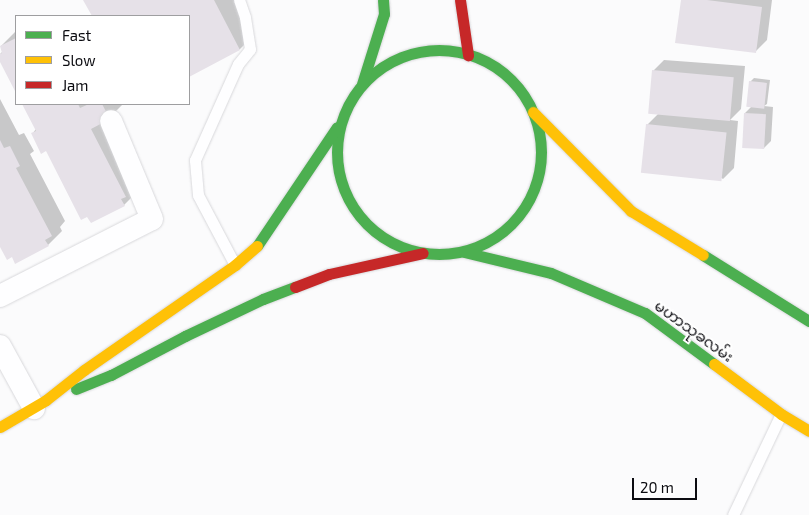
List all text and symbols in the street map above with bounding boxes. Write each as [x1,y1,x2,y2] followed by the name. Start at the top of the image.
[15,15,190,105] legend
[62,26,91,44] text: Fast
[62,51,96,69] text: Slow
[62,76,88,94] text: Jam
[651,296,737,366] street label: မဟာသုခလမ်း
[634,468,699,500] scale bar
[640,478,674,496] text: 20 m

